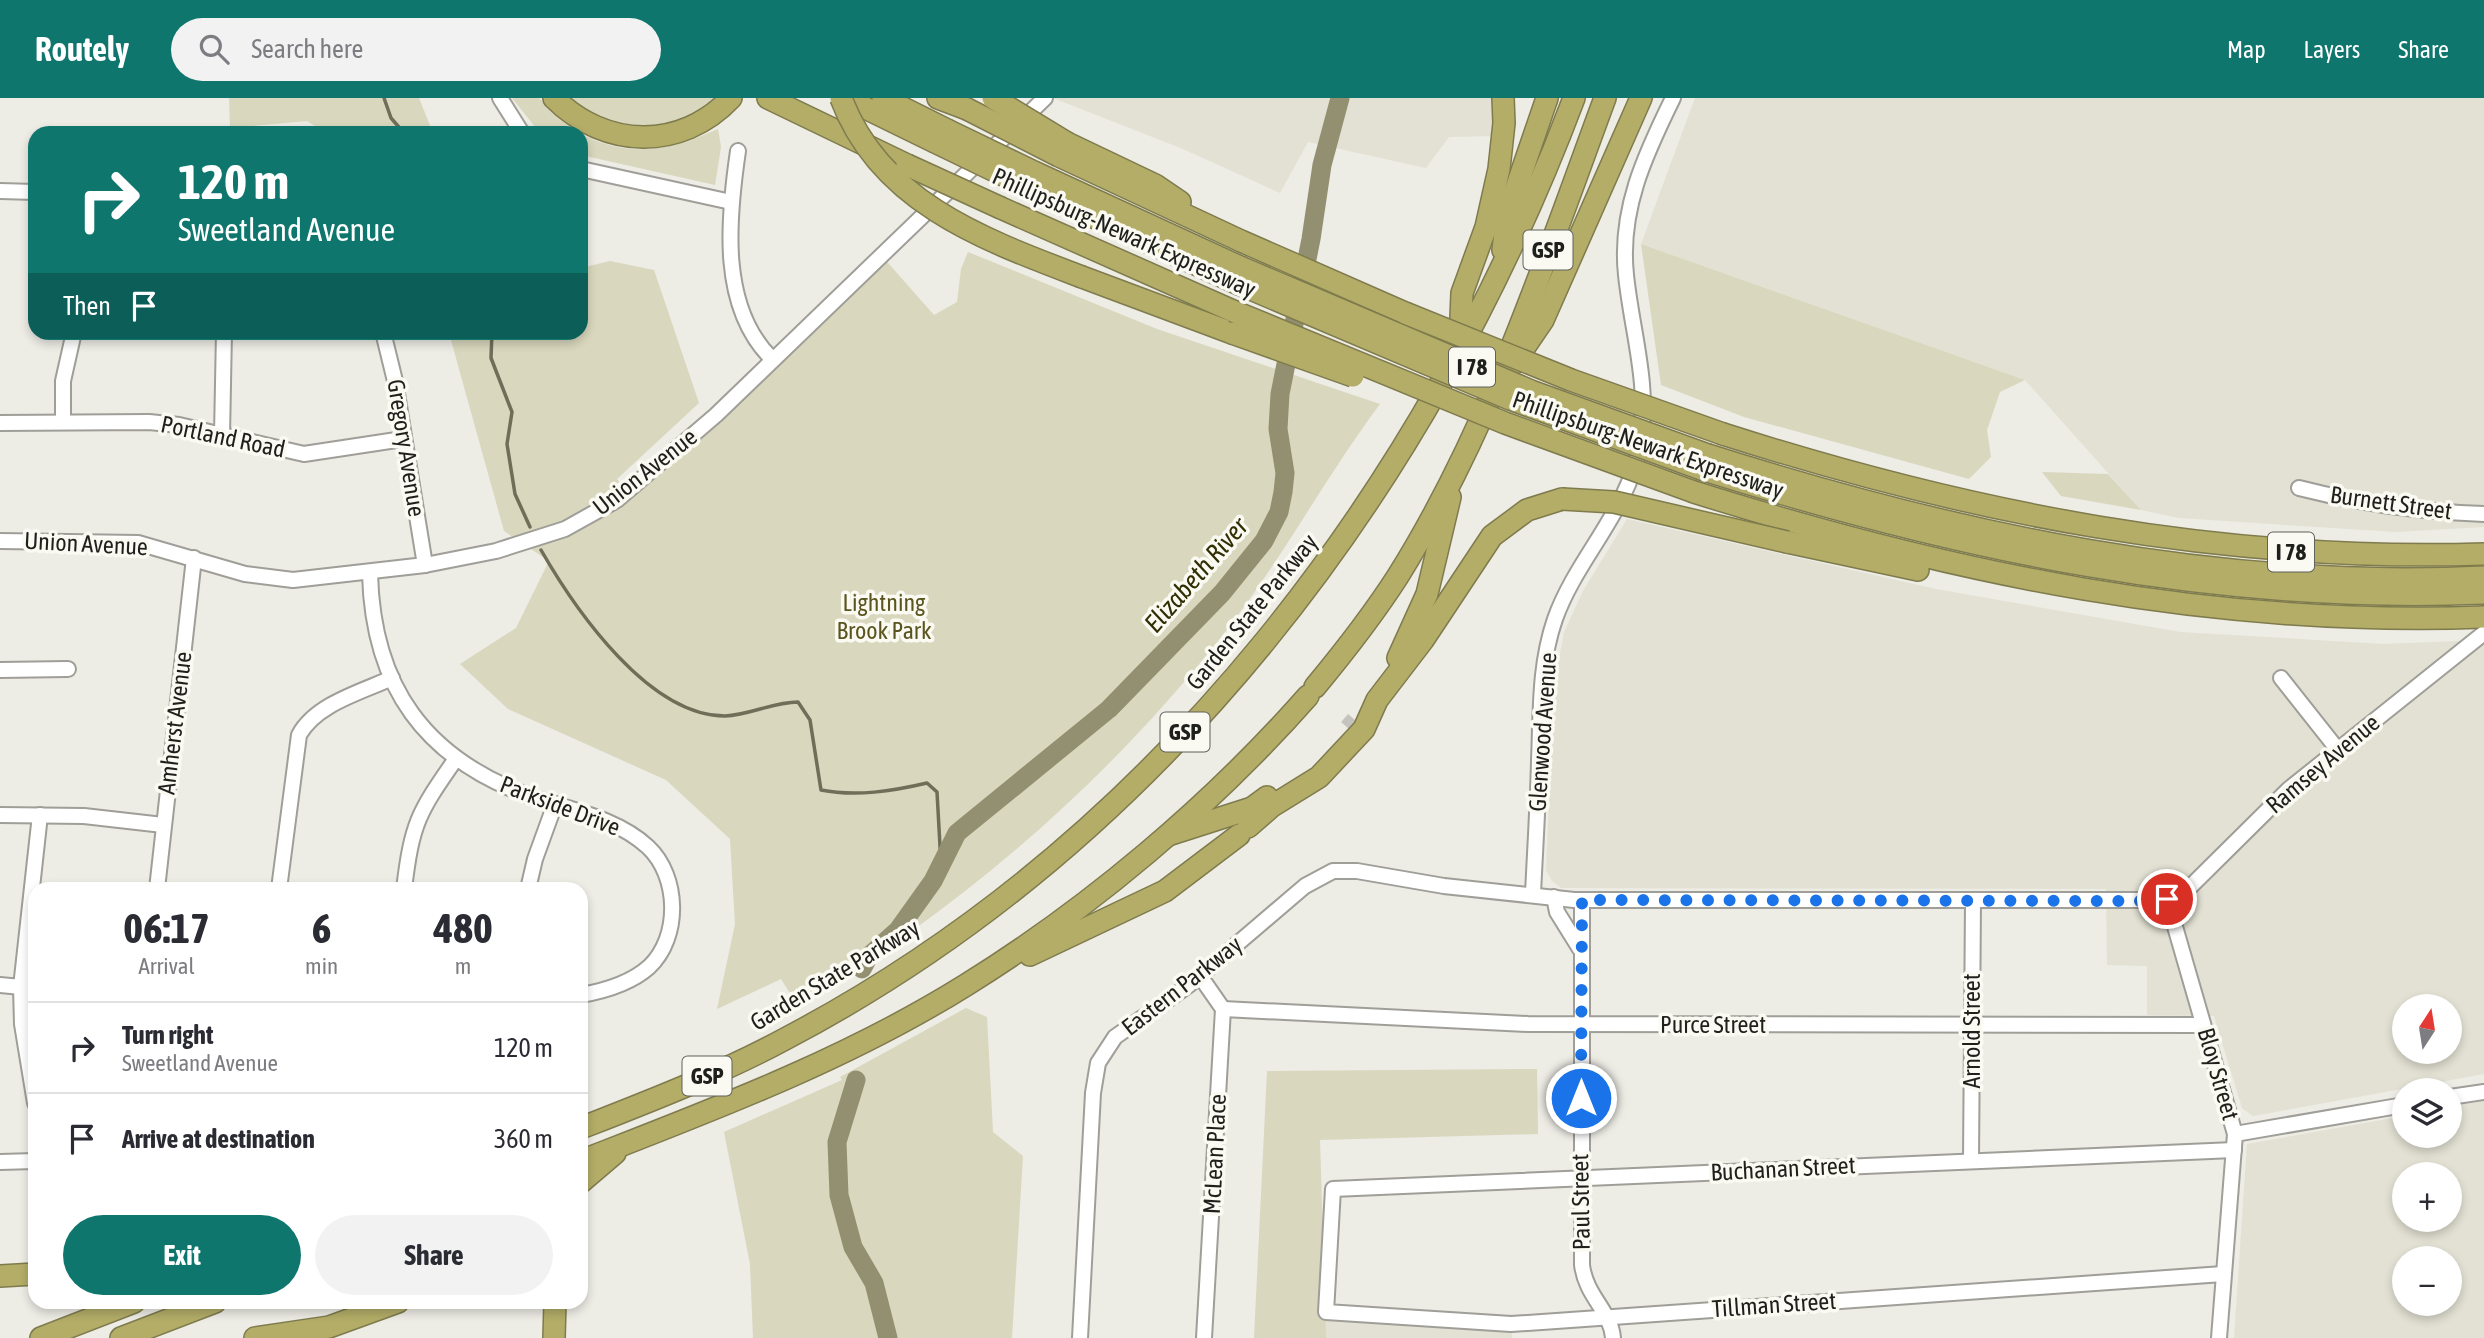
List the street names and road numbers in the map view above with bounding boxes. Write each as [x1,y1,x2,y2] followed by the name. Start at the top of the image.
[989,162,1260,303] street label: Phillipsburg-Newark Expressway
[1524,230,1572,270] road number: GSP
[1449,348,1495,386] road number: I 78
[382,377,431,518] street label: Gregory Avenue
[1509,385,1787,504] street label: Phillipsburg-Newark Expressway
[159,410,288,463] street label: Portland Road
[588,423,702,520] street label: Union Avenue
[2329,481,2454,524] street label: Burnett Street
[23,527,149,560] street label: Union Avenue
[1181,528,1323,695] street label: Garden State Parkway
[2268,533,2314,572] road number: I 78
[152,650,197,796] street label: Amherst Avenue
[1523,652,1562,812] street label: Glenwood Avenue
[2261,709,2385,819] street label: Ramsey Avenue
[1160,712,1210,752] road number: GSP
[496,770,624,841] street label: Parkside Drive
[745,913,924,1036] street label: Garden State Parkway
[1116,930,1247,1041] street label: Eastern Parkway
[1958,973,1985,1089] street label: Arnold Street
[1660,1011,1766,1038] street label: Purce Street
[2192,1025,2244,1123] street label: Bloy Street
[682,1057,732,1096] road number: GSP
[1198,1093,1231,1215] street label: McLean Place
[1710,1151,1856,1186] street label: Buchanan Street
[1566,1154,1595,1250] street label: Paul Street
[1711,1287,1837,1322] street label: Tillman Street

